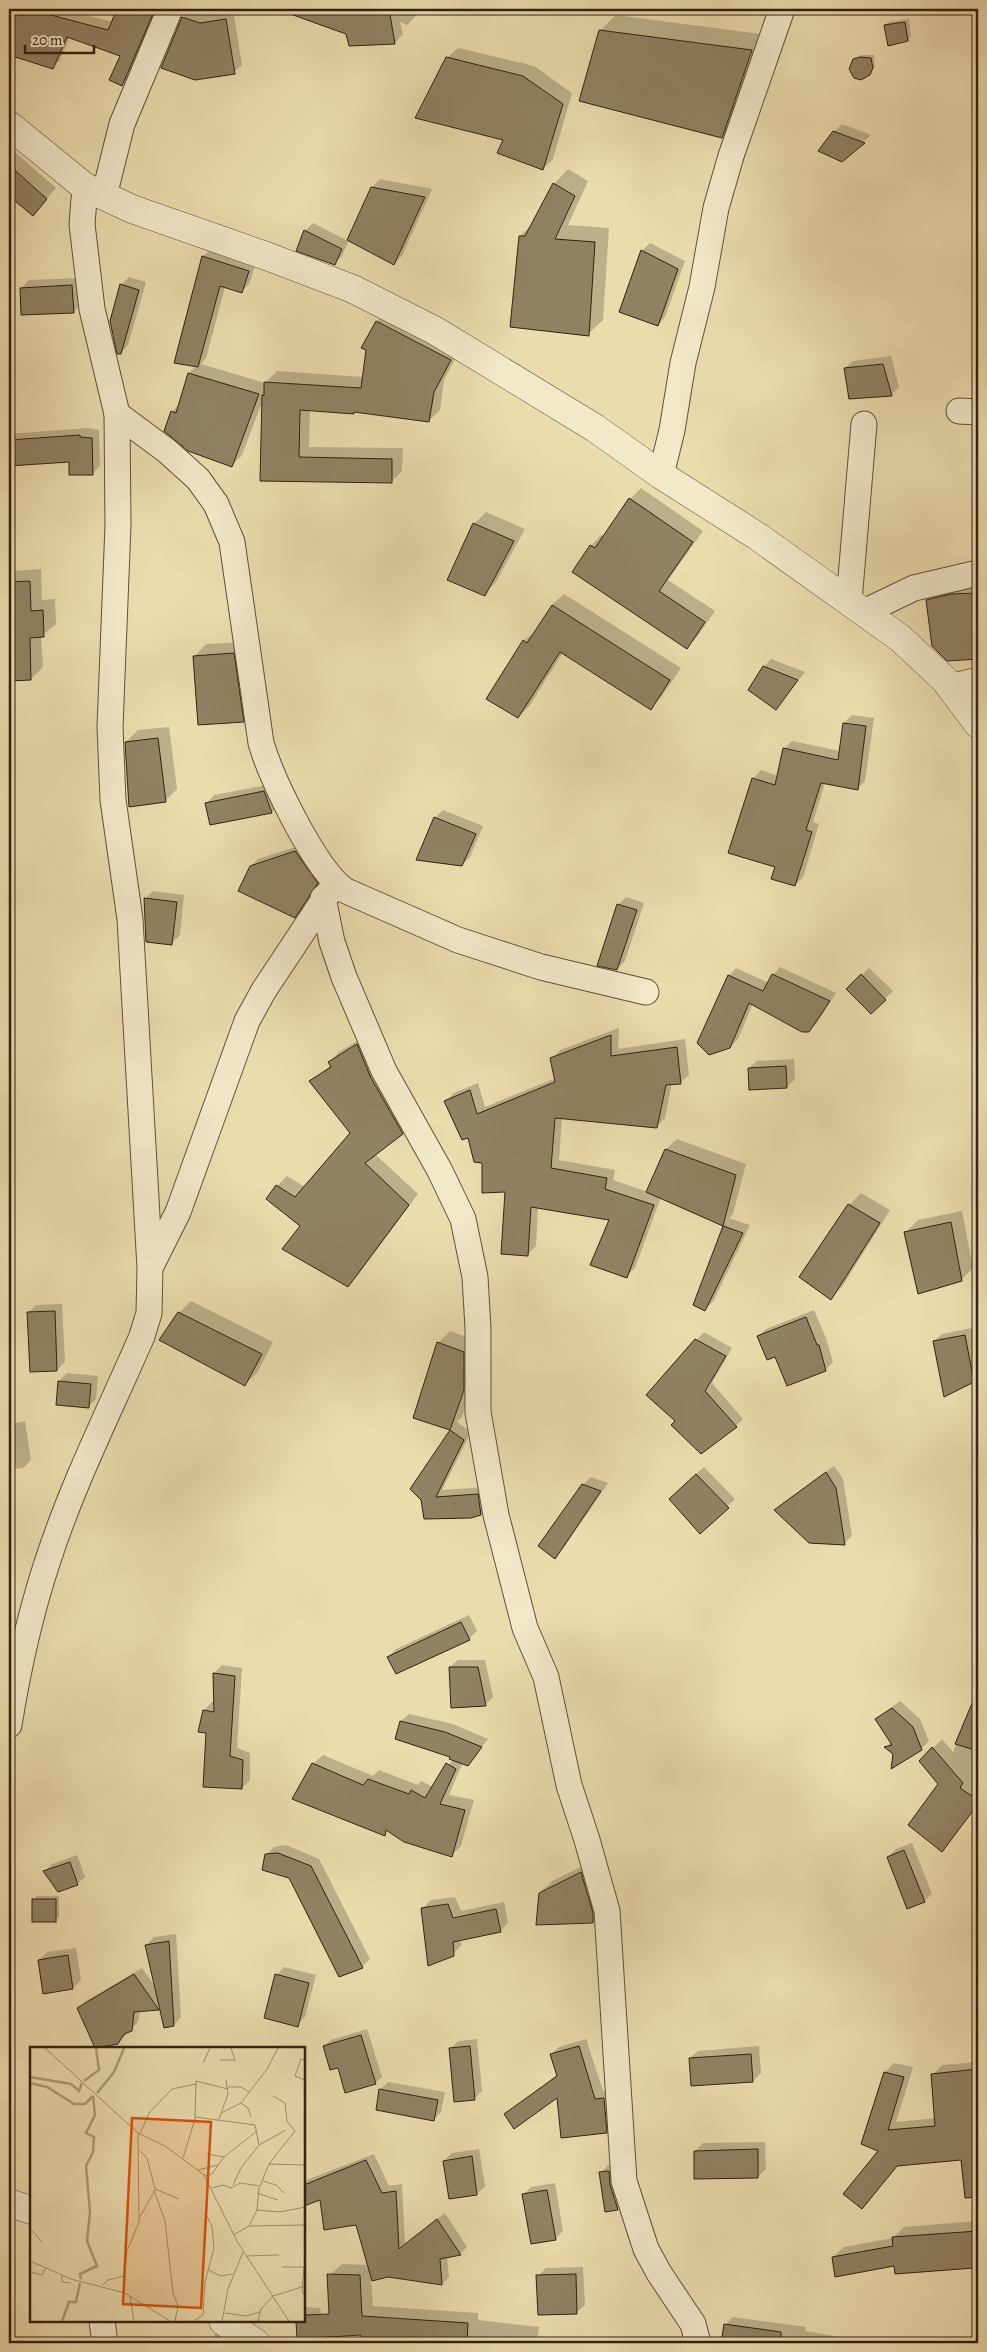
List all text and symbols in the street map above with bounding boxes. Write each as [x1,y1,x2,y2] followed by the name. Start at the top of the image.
[25,22,94,54] scale bar
[32,30,63,50] text: 20 m
[30,2047,305,2322] inset map

